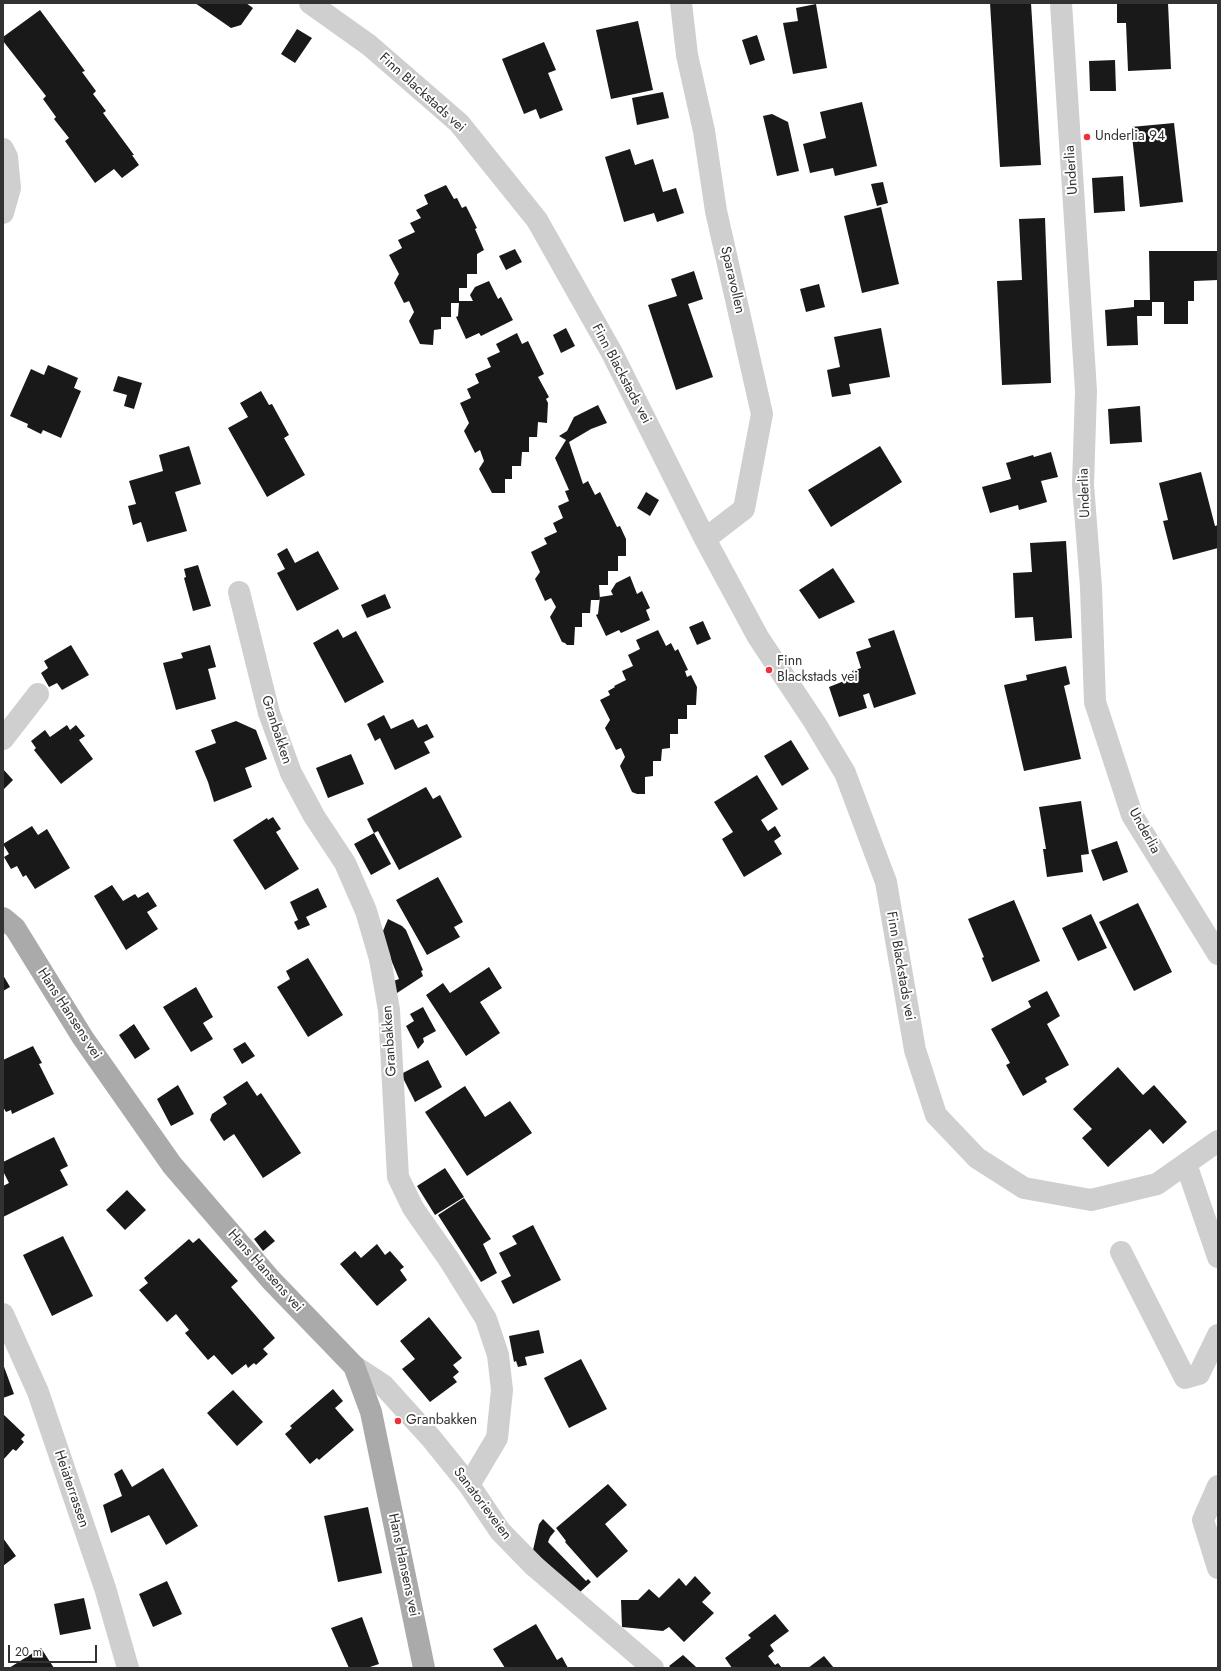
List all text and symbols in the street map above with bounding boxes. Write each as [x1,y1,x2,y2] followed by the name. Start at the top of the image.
[375,50,469,136] street label: Finn Blackstads vei
[1095,129,1165,145] place label: Underlia 94
[1082,132,1092,142] marker: Underlia 94
[1062,145,1082,195] street label: Underlia
[716,245,748,315] street label: Sparavollen
[588,321,654,427] street label: Finn Blackstads vei
[1076,468,1094,518] street label: Underlia
[777,654,858,686] place label: Finn Blackstads vei
[764,665,774,675] marker: Finn Blackstads vei
[257,694,295,766] street label: Granbakken
[1125,805,1163,857] street label: Underlia
[882,910,918,1022] street label: Finn Blackstads vei
[33,965,105,1063] street label: Hans Hansens vei
[379,1005,401,1077] street label: Granbakken
[224,1226,306,1316] street label: Hans Hansens vei
[406,1413,477,1429] place label: Granbakken
[393,1416,403,1426] marker: Granbakken
[50,1448,92,1530] street label: Heiaterrassen
[449,1464,515,1544] street label: Sanatorieveien
[384,1512,422,1618] street label: Hans Hansens vei
[10,1637,99,1663] scale bar
[15,1643,42,1661] text: 20 m

